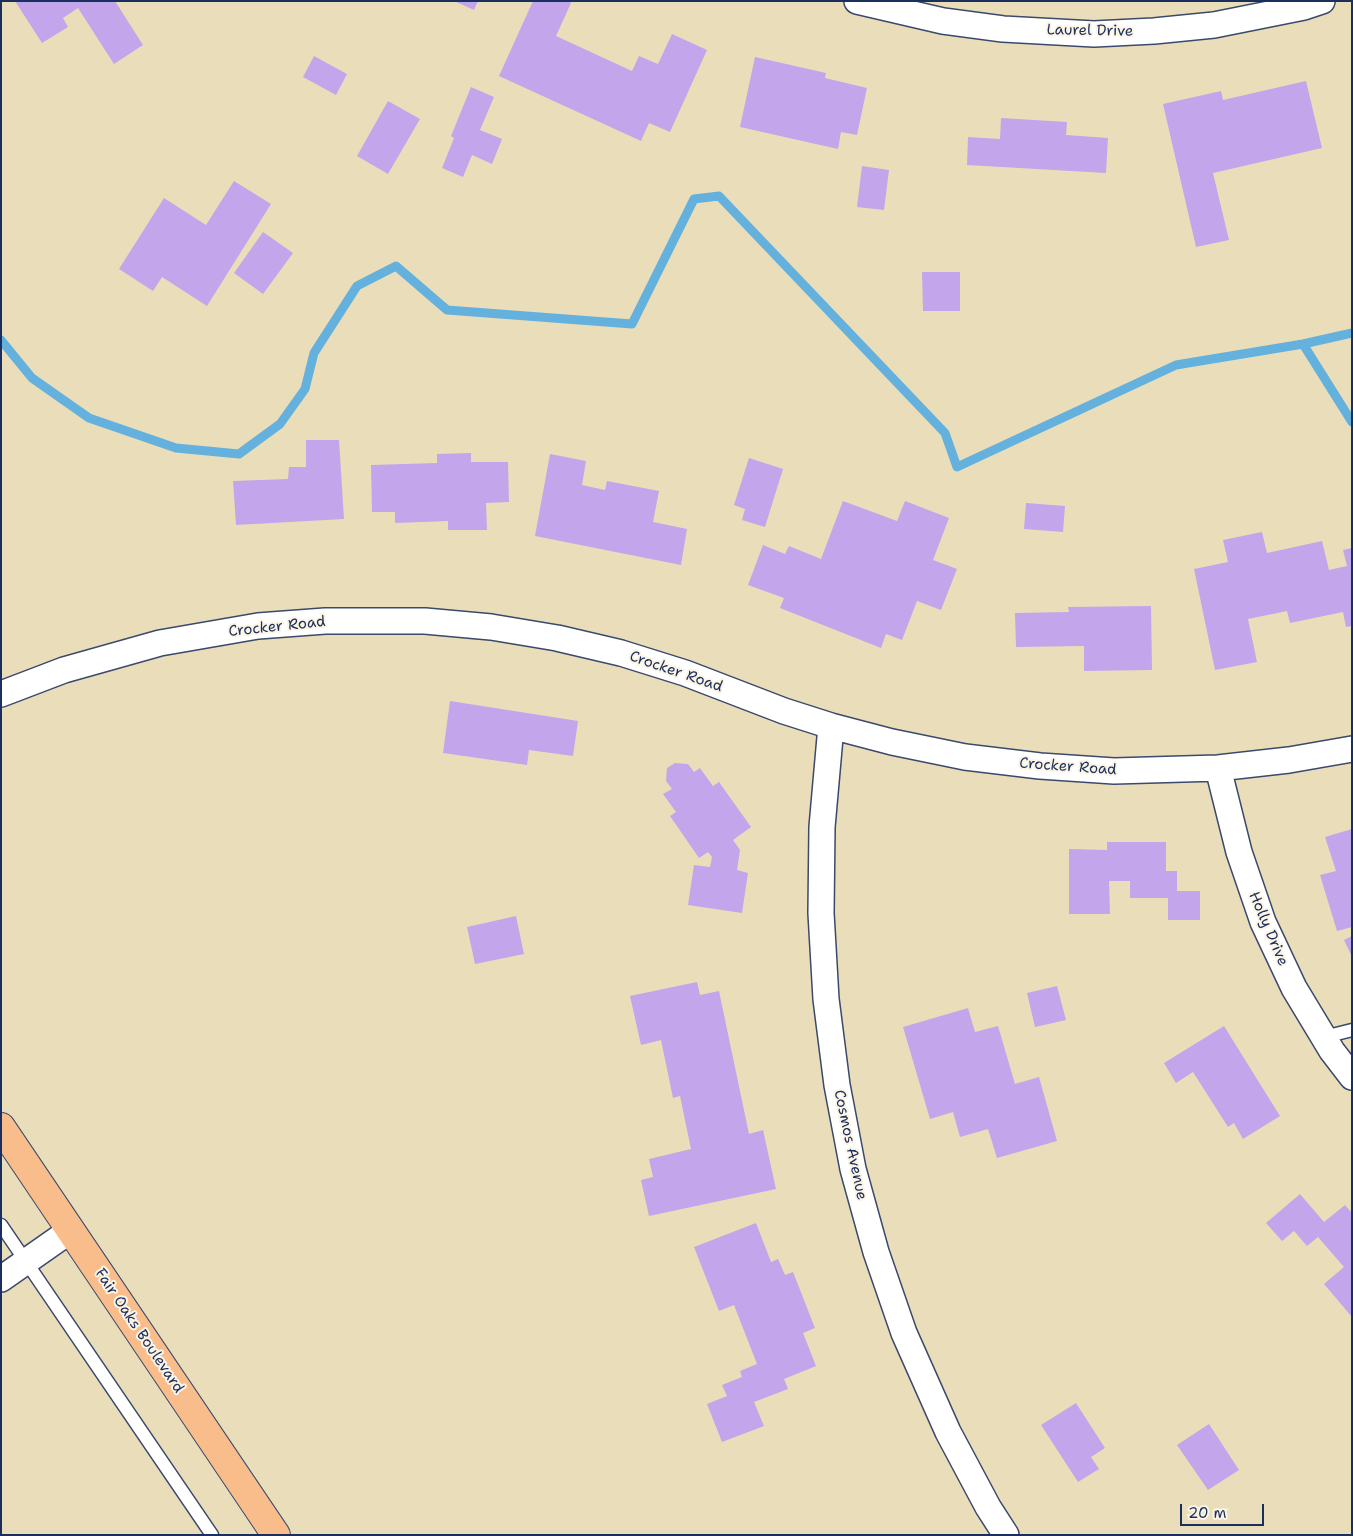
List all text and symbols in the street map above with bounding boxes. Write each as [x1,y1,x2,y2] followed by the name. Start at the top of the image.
[1046,21,1134,41] street label: Laurel Drive
[228,613,326,641] street label: Crocker Road
[627,648,725,696] street label: Crocker Road
[1019,755,1117,779] street label: Crocker Road
[1244,889,1292,969] street label: Holly Drive
[830,1088,870,1202] street label: Cosmos Avenue
[91,1265,187,1397] street label: Fair Oaks Boulevard
[1183,1494,1267,1526] scale bar
[1188,1503,1227,1523] text: 20 m

